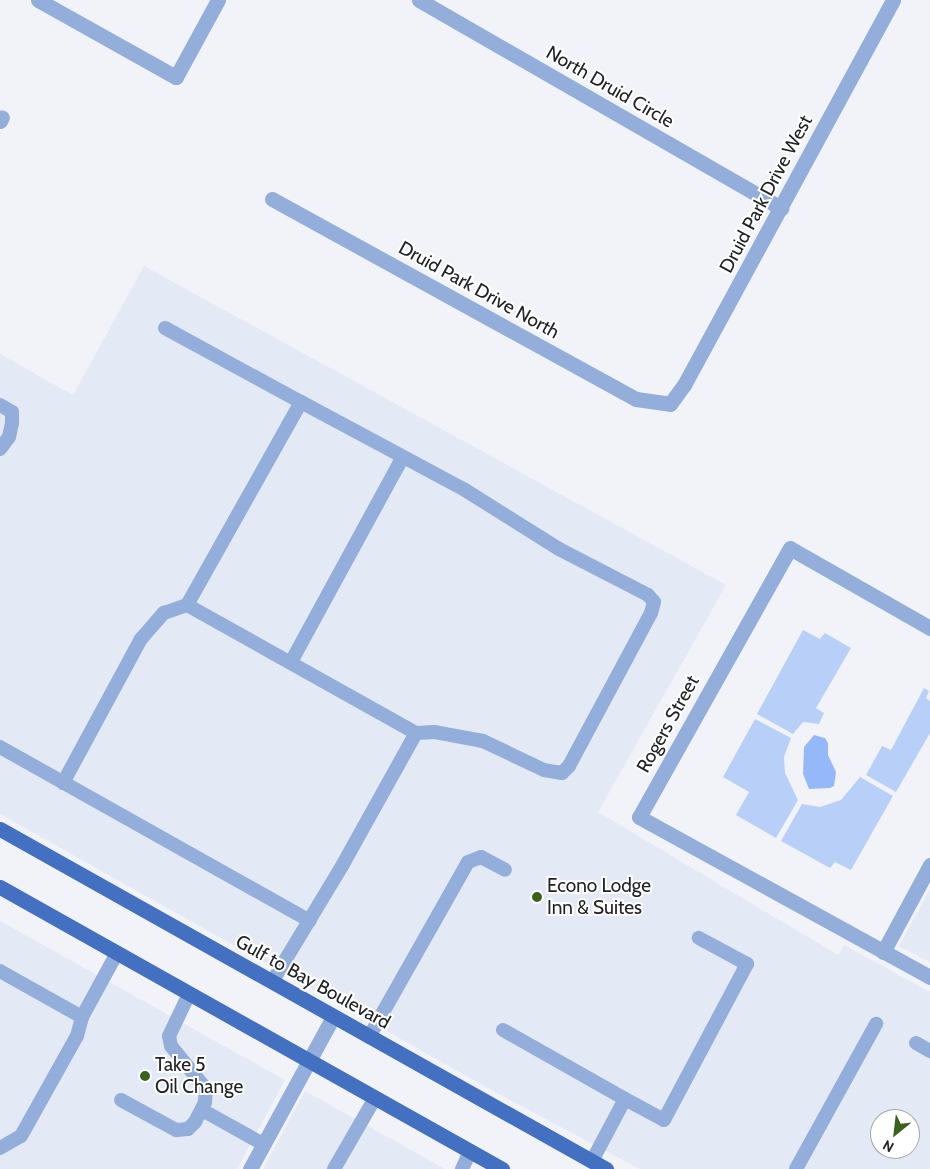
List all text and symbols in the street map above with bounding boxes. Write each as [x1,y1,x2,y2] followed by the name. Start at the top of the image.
[542,41,678,133] street label: North Druid Circle
[715,111,817,277] street label: Druid Park Drive West
[395,236,563,344] street label: Druid Park Drive North
[632,671,704,777] street label: Rogers Street
[547,875,651,919] place label: Econo Lodge Inn & Suites
[531,891,543,903] marker: Econo Lodge Inn & Suites
[232,930,394,1034] street label: Gulf to Bay Boulevard
[155,1054,243,1098] place label: Take 5 Oil Change
[139,1070,151,1082] marker: Take 5 Oil Change
[870,1109,920,1159] north arrow
[880,1136,897,1157] text: N

